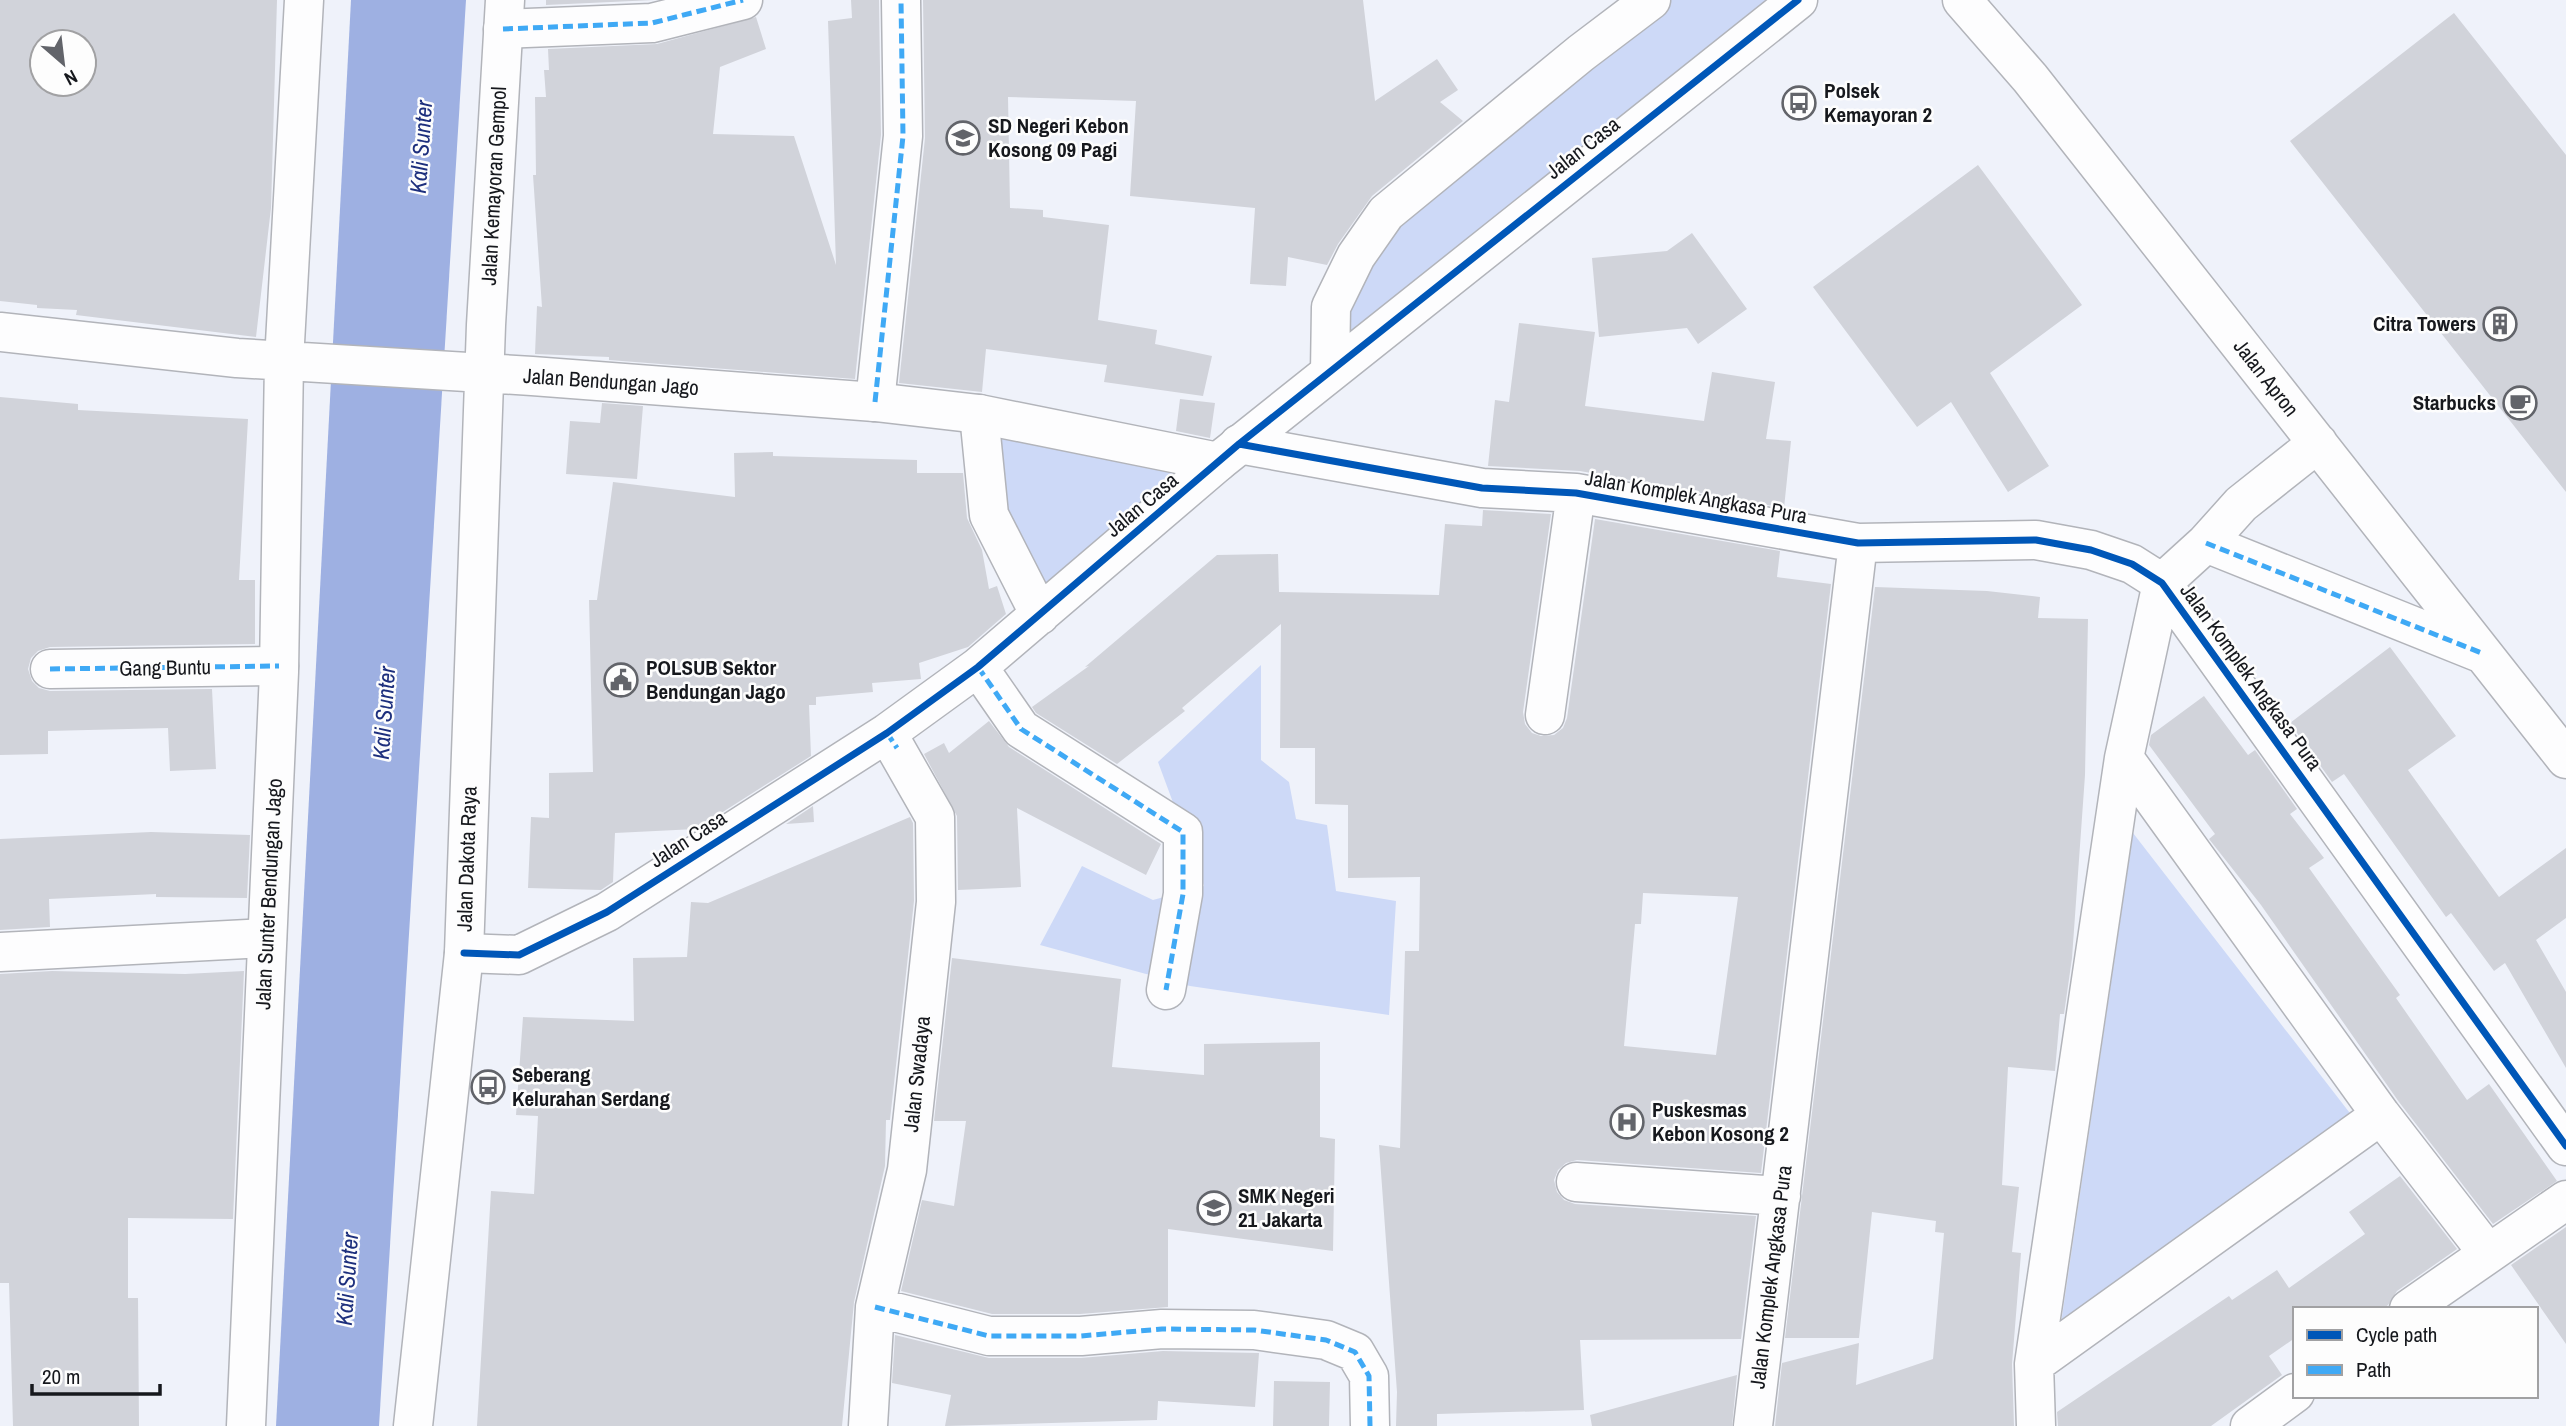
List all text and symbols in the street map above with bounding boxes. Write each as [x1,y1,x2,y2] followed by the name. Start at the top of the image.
[28,28,98,98] north arrow
[60,64,82,92] text: N
[1824,76,1932,129] place label: Polsek Kemayoran 2
[1780,84,1818,122] bus stop icon: Polsek Kemayoran 2
[474,86,513,286] street label: Jalan Kemayoran Gempol
[402,99,439,195] water label: Kali Sunter
[1540,109,1626,186] street label: Jalan Casa
[988,111,1129,164] place label: SD Negeri Kebon Kosong 09 Pagi
[944,119,982,157] school or university icon: SD Negeri Kebon Kosong 09 Pagi
[2481,305,2519,343] building icon: Citra Towers
[2373,309,2476,338] place label: Citra Towers
[2227,333,2306,422] street label: Jalan Apron
[522,361,700,402] street label: Jalan Bendungan Jago
[2501,384,2539,422] cafe icon: Starbucks
[2413,388,2496,417] place label: Starbucks
[1583,463,1810,530] street label: Jalan Komplek Angkasa Pura
[1099,466,1184,543] street label: Jalan Casa
[2174,577,2329,777] street label: Jalan Komplek Angkasa Pura
[119,652,211,683] street label: Gang Buntu
[646,653,786,706] place label: POLSUB Sektor Bendungan Jago
[602,661,640,699] public building icon: POLSUB Sektor Bendungan Jago
[365,665,402,761] water label: Kali Sunter
[248,778,289,1010] street label: Jalan Sunter Bendungan Jago
[449,785,484,932] street label: Jalan Dakota Raya
[644,803,732,874] street label: Jalan Casa
[896,1014,937,1134] street label: Jalan Swadaya
[512,1060,670,1113] place label: Seberang Kelurahan Serdang
[469,1068,507,1106] bus stop icon: Seberang Kelurahan Serdang
[1652,1095,1789,1148] place label: Puskesmas Kebon Kosong 2
[1608,1103,1646,1141] hospital icon: Puskesmas Kebon Kosong 2
[1742,1163,1799,1390] street label: Jalan Komplek Angkasa Pura
[1238,1181,1335,1234] place label: SMK Negeri 21 Jakarta
[1195,1189,1233,1227] school or university icon: SMK Negeri 21 Jakarta
[328,1231,365,1327] water label: Kali Sunter
[2293,1307,2538,1398] legend
[2356,1320,2437,1349] text: Cycle path
[32,1352,159,1396] scale bar
[2356,1355,2391,1384] text: Path
[42,1362,80,1391] text: 20 m

